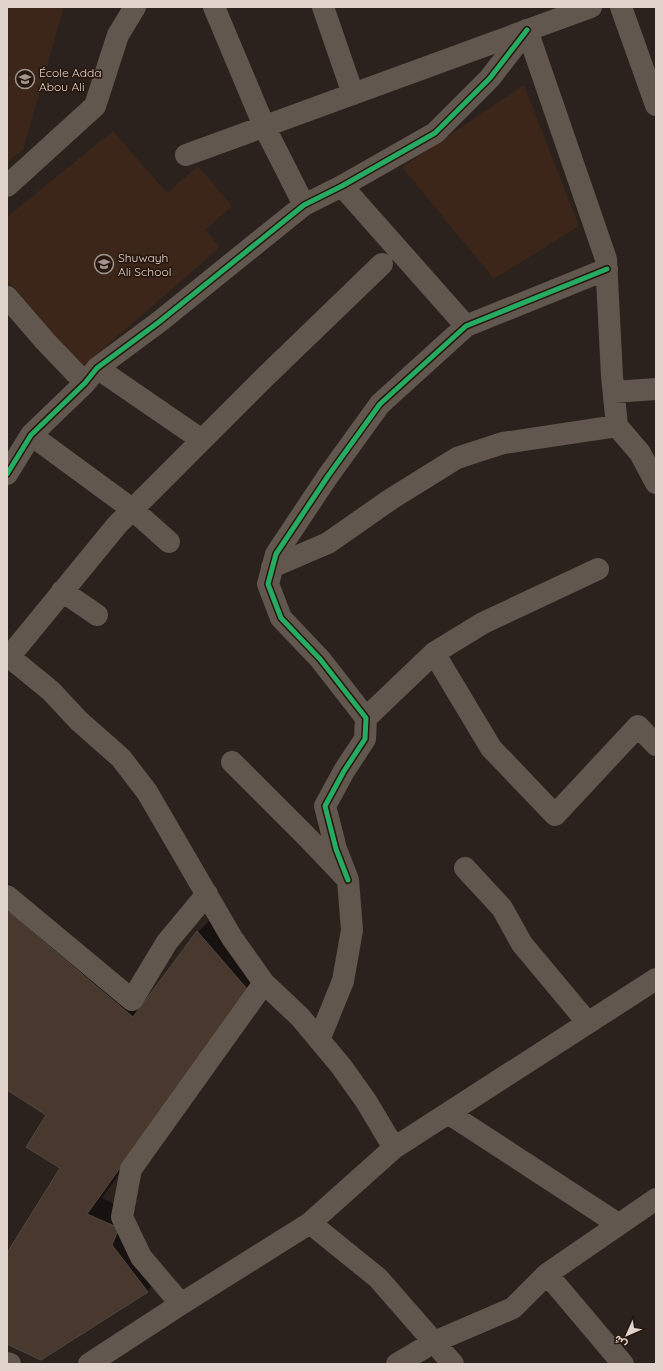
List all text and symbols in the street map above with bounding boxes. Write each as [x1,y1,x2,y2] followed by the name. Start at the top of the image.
[39,65,102,94] place label: École Adda Abou Ali
[14,68,36,90] school or university icon: École Adda Abou Ali
[118,250,171,279] place label: Shuwayh Ali School
[93,253,115,275] school or university icon: Shuwayh Ali School
[607,1315,647,1355] north arrow
[610,1332,630,1352] text: ش

